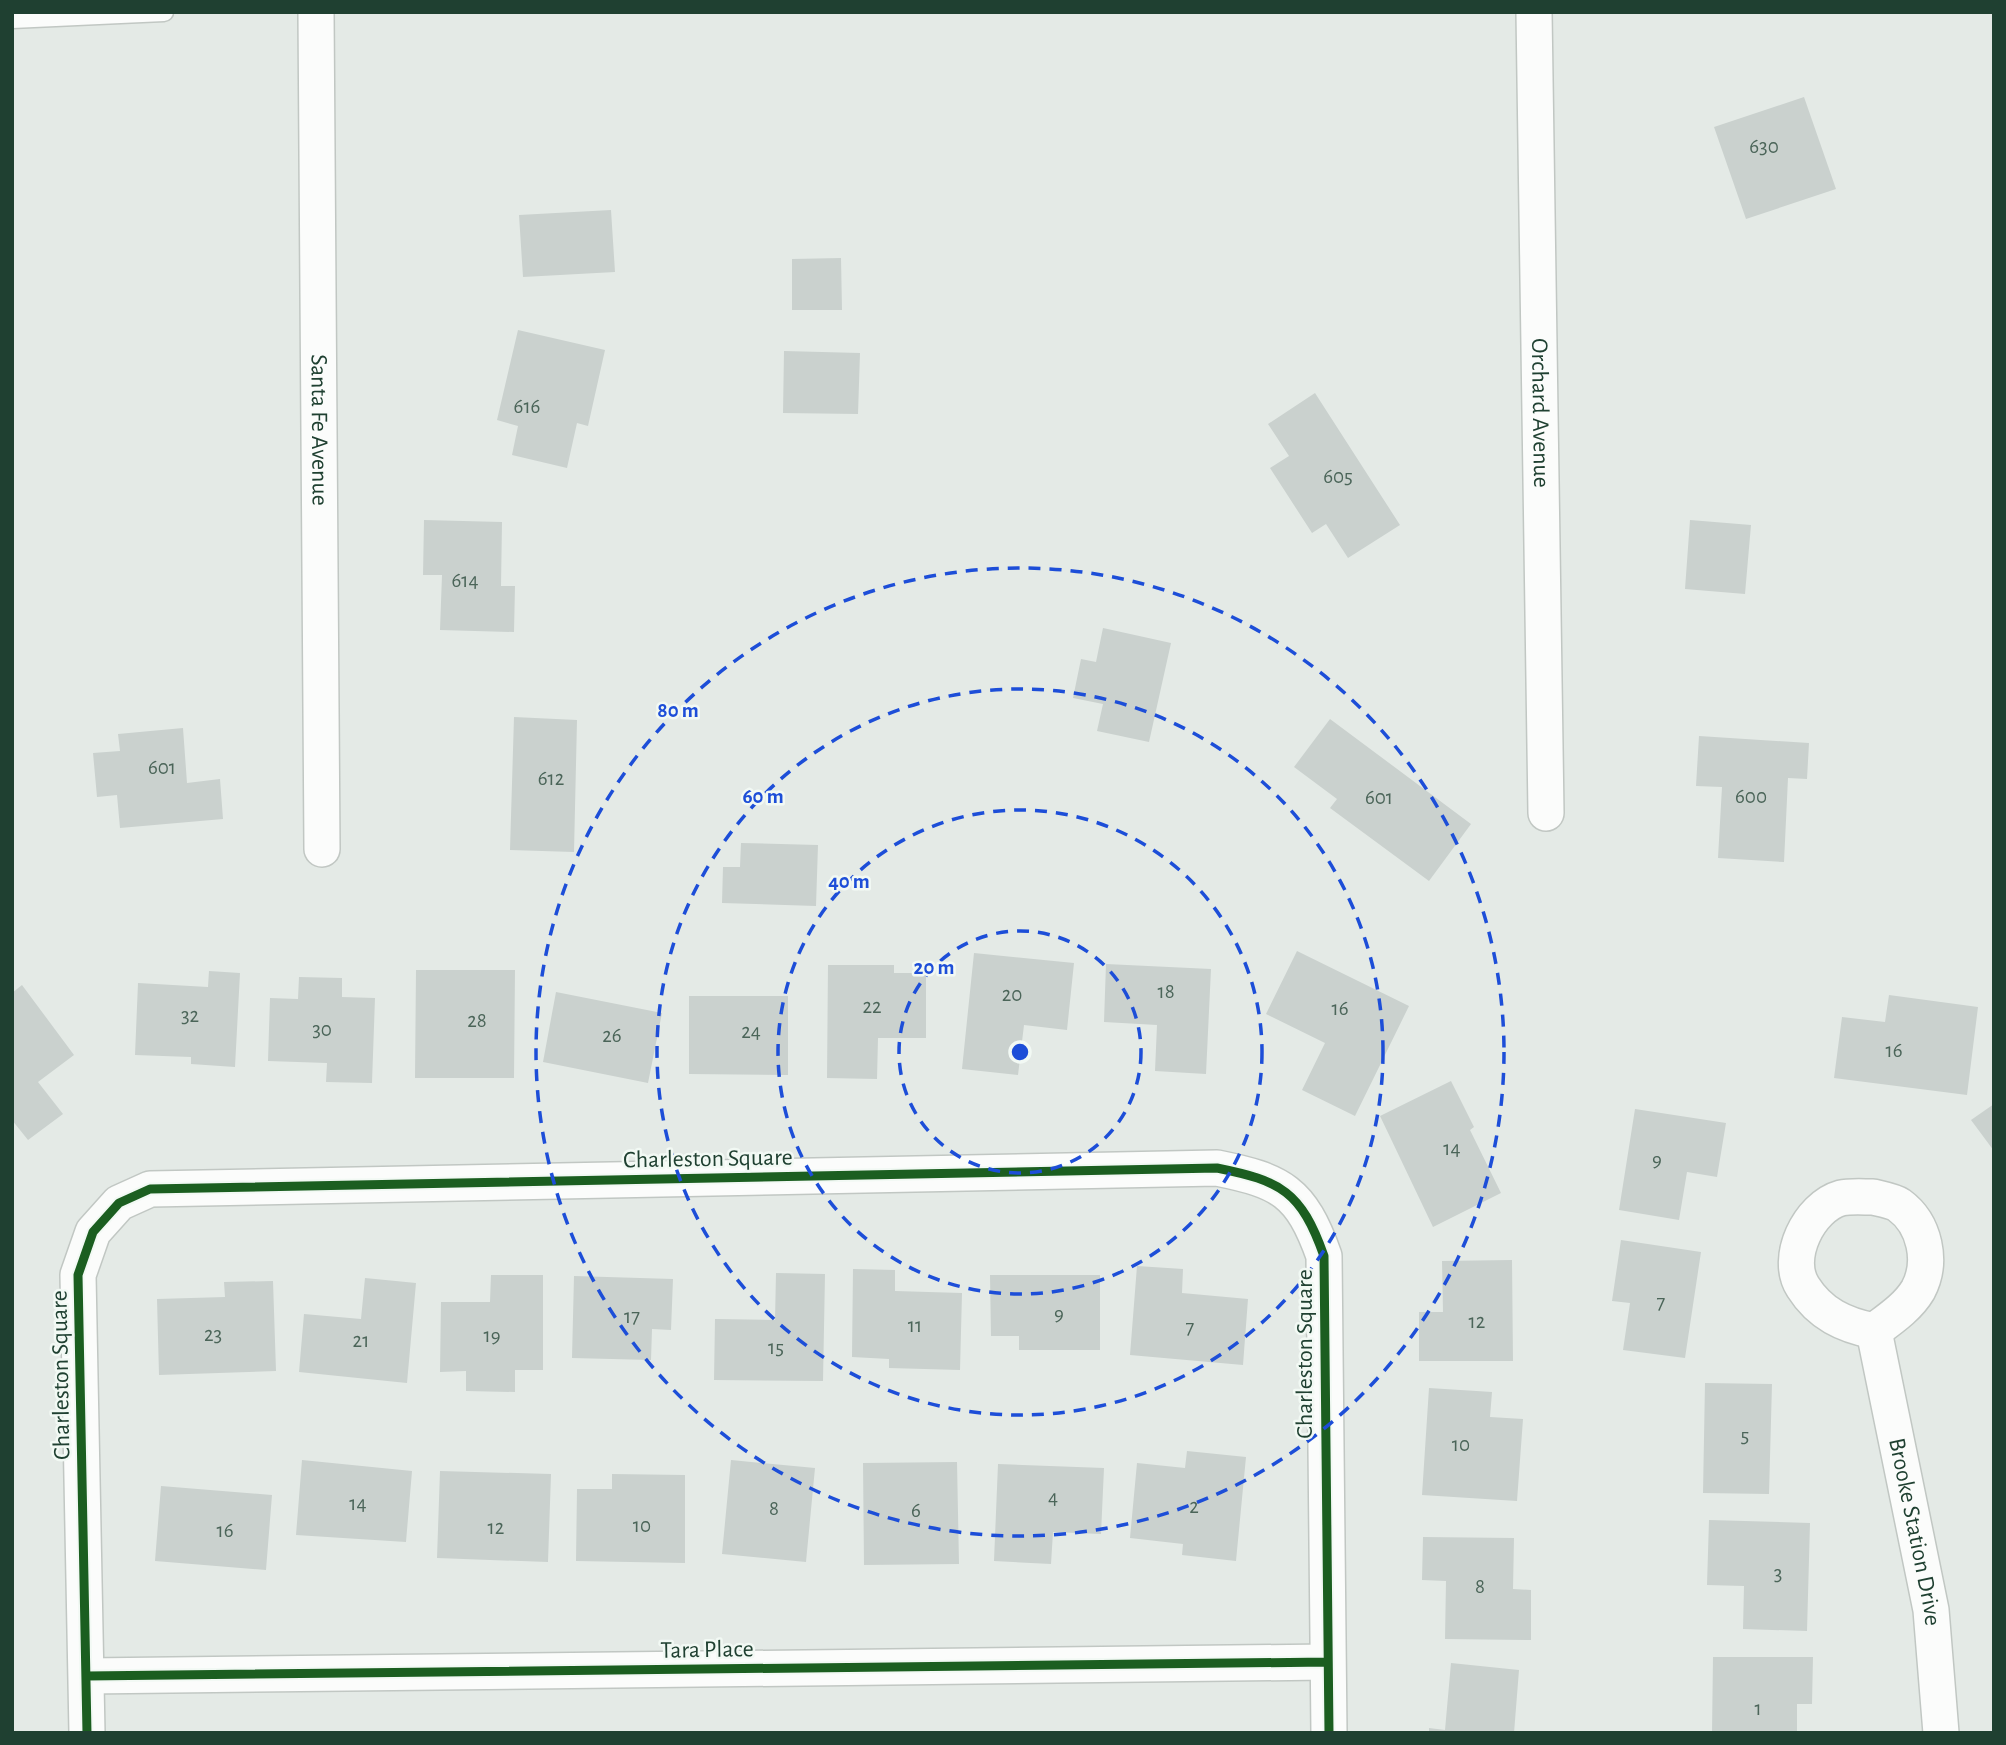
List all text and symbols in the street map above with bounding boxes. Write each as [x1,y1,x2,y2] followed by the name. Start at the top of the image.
[1749,136,1779,157] house number: 630
[1527,338,1553,488] street label: Orchard Avenue
[306,354,332,506] street label: Santa Fe Avenue
[514,396,540,417] house number: 616
[1323,466,1353,487] house number: 605
[451,570,479,591] house number: 614
[657,700,699,721] text: 80 m
[148,757,176,778] house number: 601
[538,768,564,789] house number: 612
[742,786,784,807] text: 60 m
[1735,786,1767,807] house number: 600
[1365,787,1393,808] house number: 601
[828,871,870,892] text: 40 m
[914,957,954,978] text: 20 m
[1157,981,1175,1002] house number: 18
[1002,984,1022,1005] house number: 20
[862,996,882,1017] house number: 22
[1331,998,1349,1019] house number: 16
[181,1005,199,1026] house number: 32
[467,1010,487,1031] house number: 28
[312,1019,332,1040] house number: 30
[741,1021,761,1042] house number: 24
[602,1025,622,1046] house number: 26
[1008,1040,1032,1064] centre of rings
[1885,1040,1903,1061] house number: 16
[1443,1138,1461,1159] house number: 14
[623,1146,793,1172] street label: Charleston Square
[1652,1149,1662,1170] house number: 9
[1293,1269,1317,1439] street label: Charleston Square
[48,1290,74,1460] street label: Charleston Square
[1657,1292,1666,1313] house number: 7
[1054,1303,1064,1324] house number: 9
[624,1306,640,1327] house number: 17
[1469,1311,1485,1332] house number: 12
[908,1315,922,1336] house number: 11
[1186,1317,1195,1338] house number: 7
[204,1324,222,1345] house number: 23
[483,1325,501,1346] house number: 19
[353,1330,369,1351] house number: 21
[768,1337,784,1358] house number: 15
[1741,1425,1749,1446] house number: 5
[1452,1434,1470,1455] house number: 10
[1884,1436,1944,1627] street label: Brooke Station Drive
[1048,1487,1058,1508] house number: 4
[349,1493,367,1514] house number: 14
[1189,1496,1199,1517] house number: 2
[769,1498,779,1519] house number: 8
[911,1500,921,1521] house number: 6
[633,1515,651,1536] house number: 10
[488,1517,504,1538] house number: 12
[216,1520,234,1541] house number: 16
[1774,1563,1782,1584] house number: 3
[1475,1576,1485,1597] house number: 8
[660,1637,754,1663] street label: Tara Place
[1754,1698,1762,1719] house number: 1

